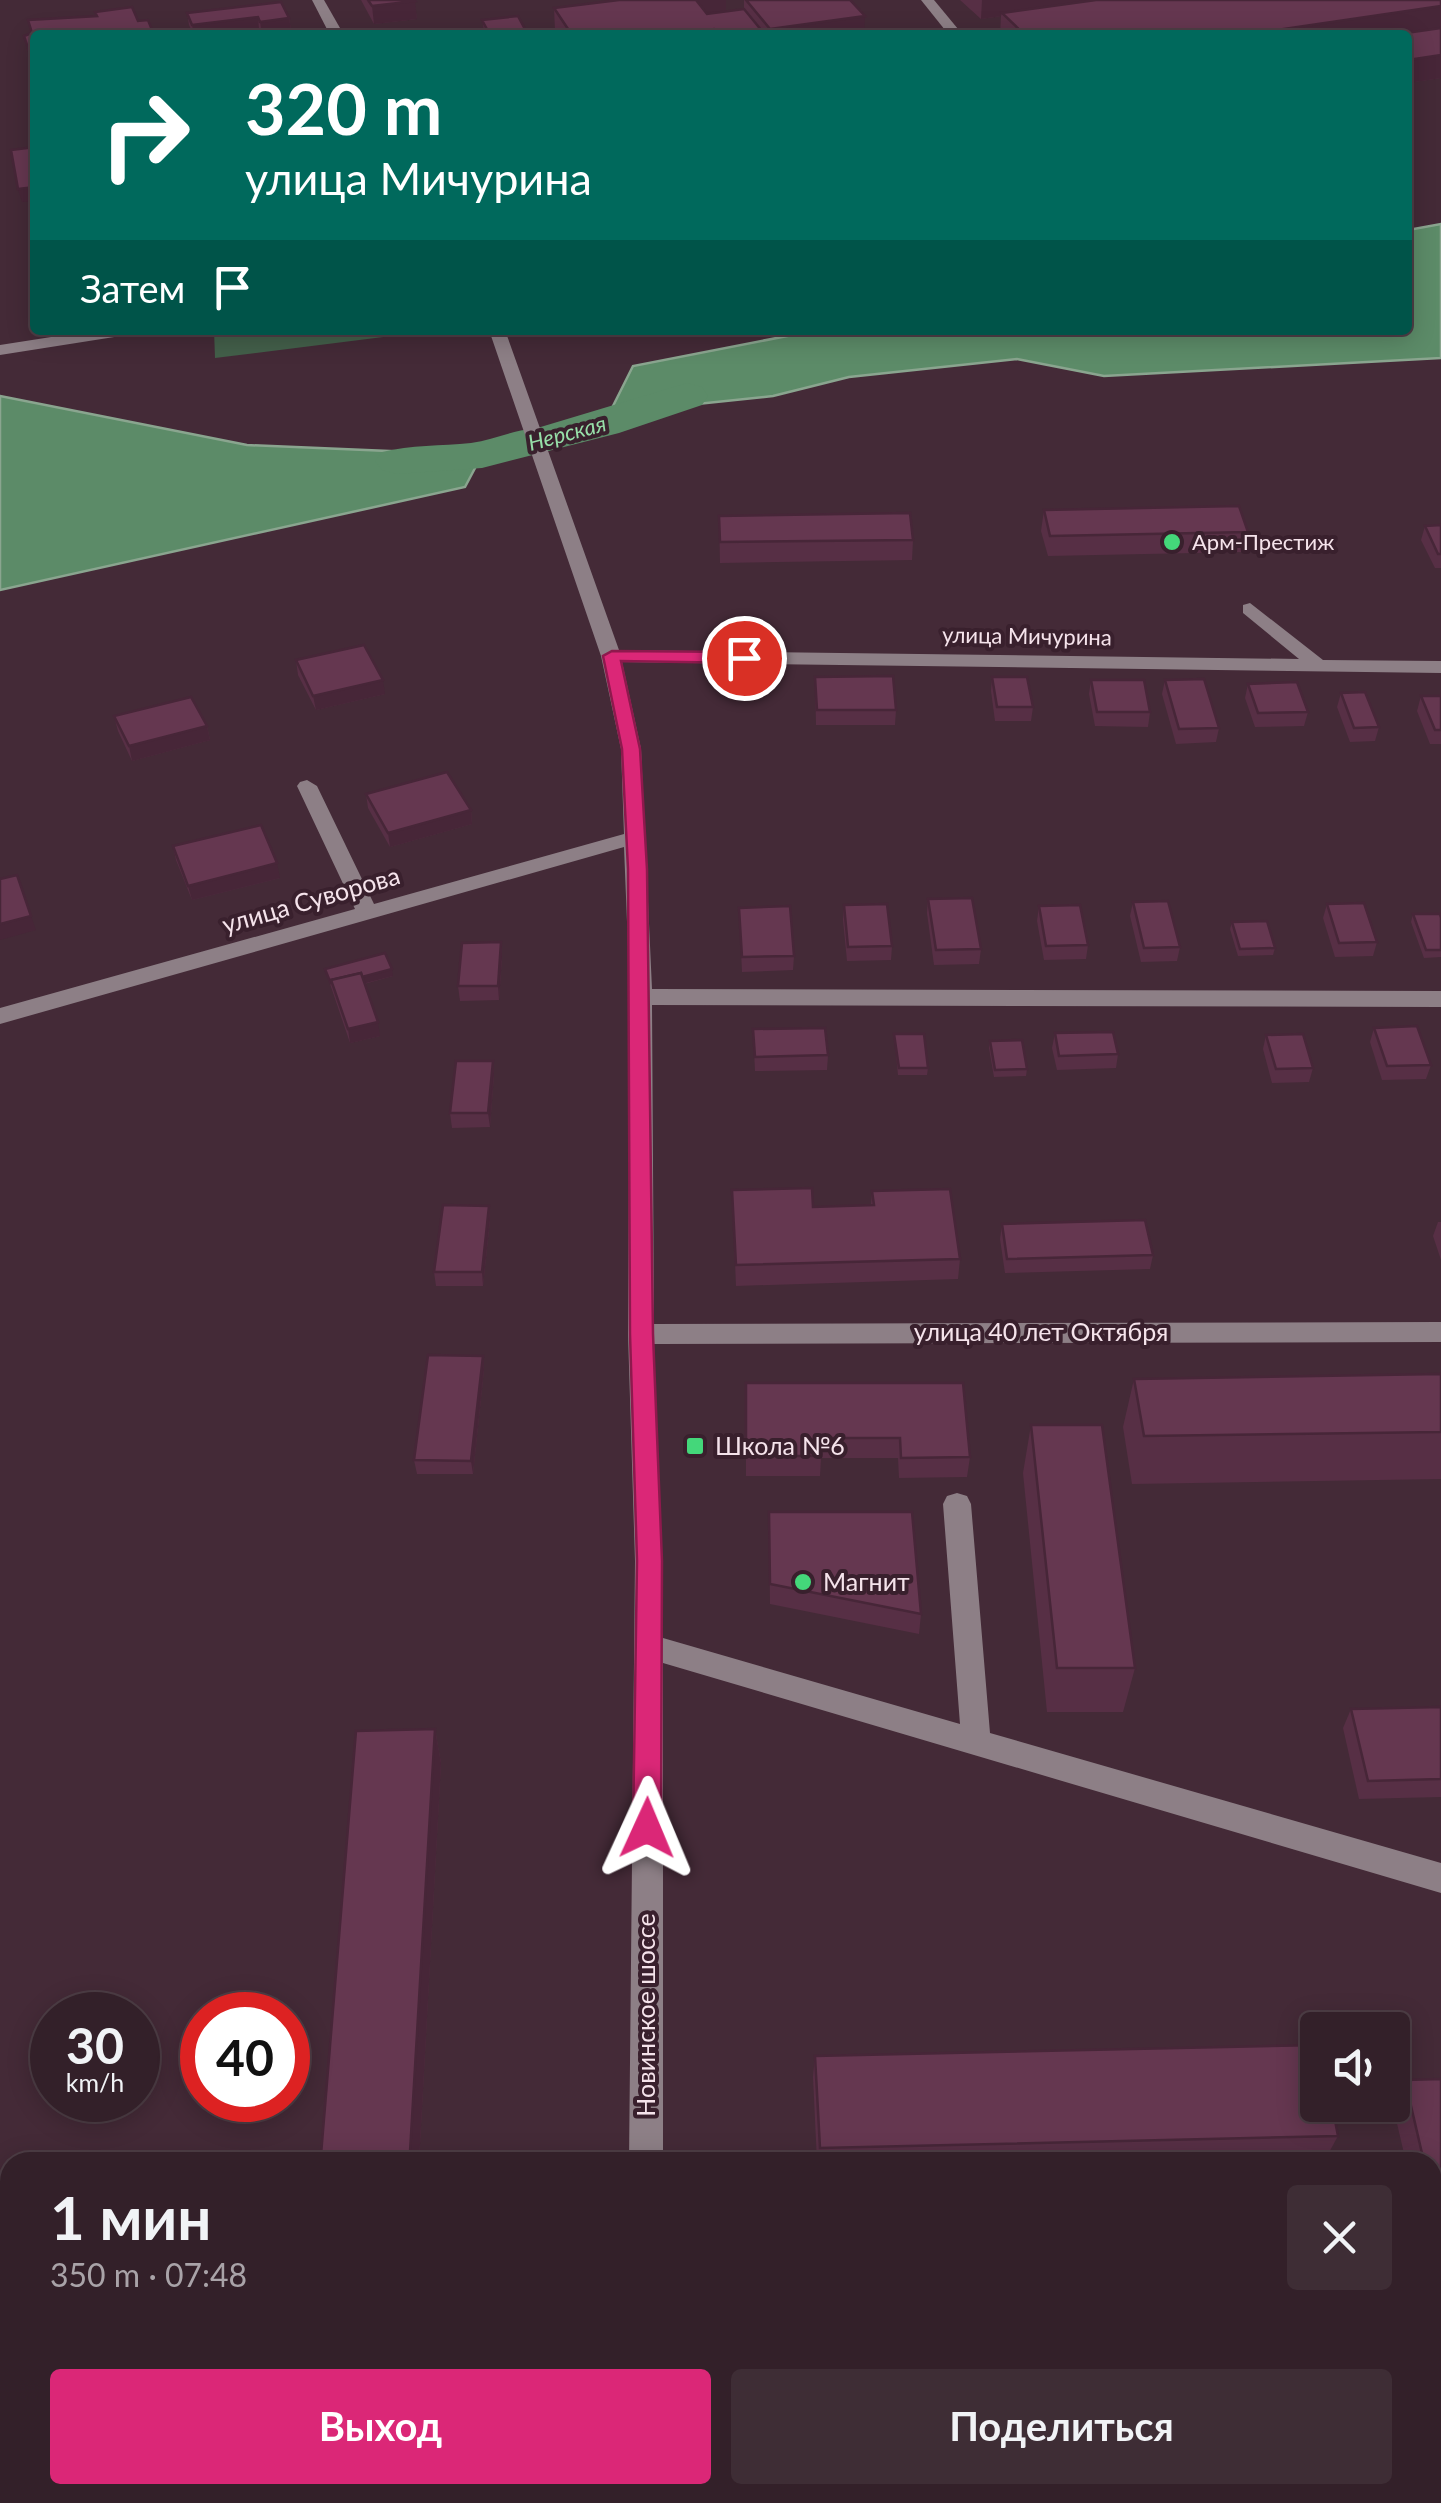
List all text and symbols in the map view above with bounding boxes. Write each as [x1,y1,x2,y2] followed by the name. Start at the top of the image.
[245,66,442,150] text: 320 m
[80,70,210,200] icon: right
[245,151,592,205] text: улица Мичурина
[205,260,260,315] icon: arrive
[80,265,185,311] text: Затем
[525,409,609,456] water label: Нерская
[1192,528,1335,555] place label: Арм-Престиж
[1161,531,1183,553] marker: Арм-Престиж
[702,616,787,701] pin
[942,621,1112,650] street label: улица Мичурина
[717,631,772,686] icon: arrive
[218,859,403,939] street label: улица Суворова
[914,1316,1168,1346] street label: улица 40 лет Октября
[715,1430,845,1460] place label: Школа №6
[684,1435,706,1457] marker: Школа №6
[823,1566,910,1596] place label: Магнит
[792,1571,814,1593] marker: Магнит
[595,1776,699,1880] position arrow
[630,1913,660,2117] street label: Новинское шоссе
[180,1992,310,2122] speed limit sign: 40
[1300,2012,1410,2122] map controls
[1300,2012,1410,2122] button: sound
[66,2015,124,2075] text: 30
[66,2067,124,2097] text: km/h
[50,2181,212,2253] text: 1 мин
[1287,2185,1392,2290] button: close
[50,2255,247,2294] text: 350 m · 07:48
[50,2369,711,2484] button: Выход
[731,2369,1392,2484] button: Поделиться

